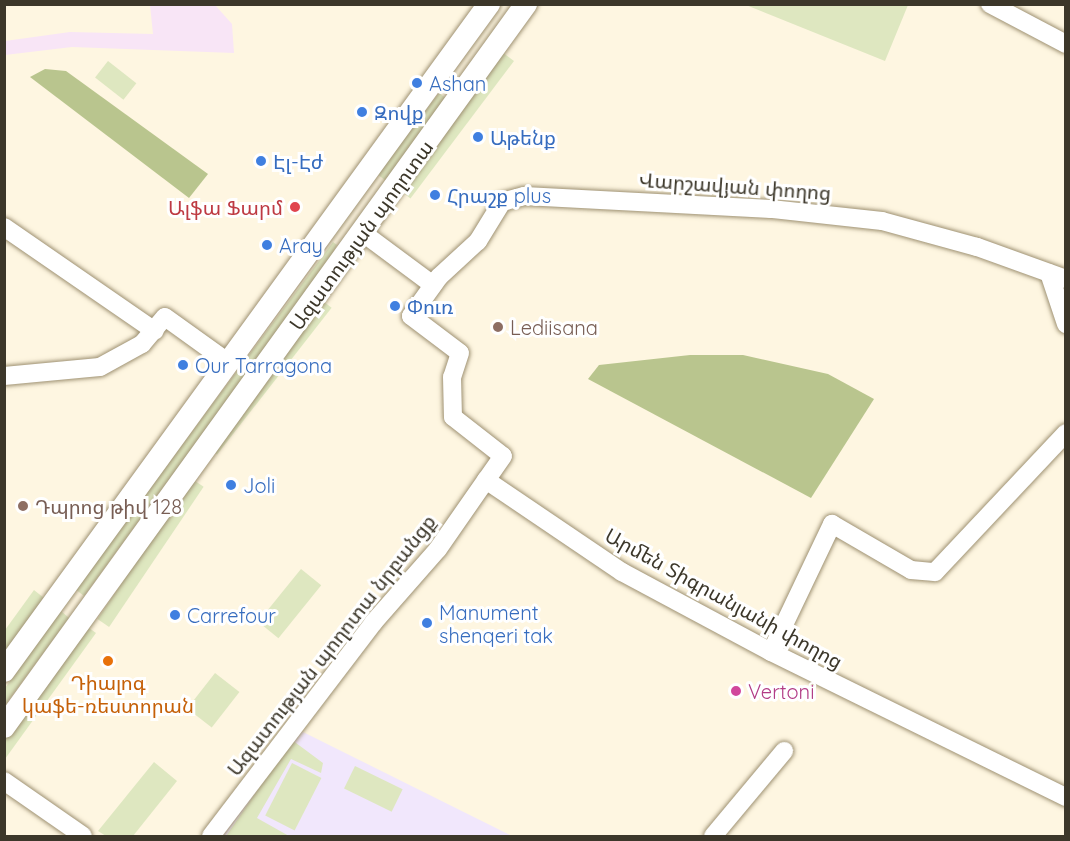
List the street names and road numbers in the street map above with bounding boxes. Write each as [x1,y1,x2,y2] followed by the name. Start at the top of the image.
[284,135,438,335] street label: Ազատության պողոտա
[638,167,832,205] street label: Վարշավյան փողոց
[222,510,440,780] street label: Ազատության պողոտա նրբանցք
[601,523,847,673] street label: Արմեն Տիգրանյանի փողոց

